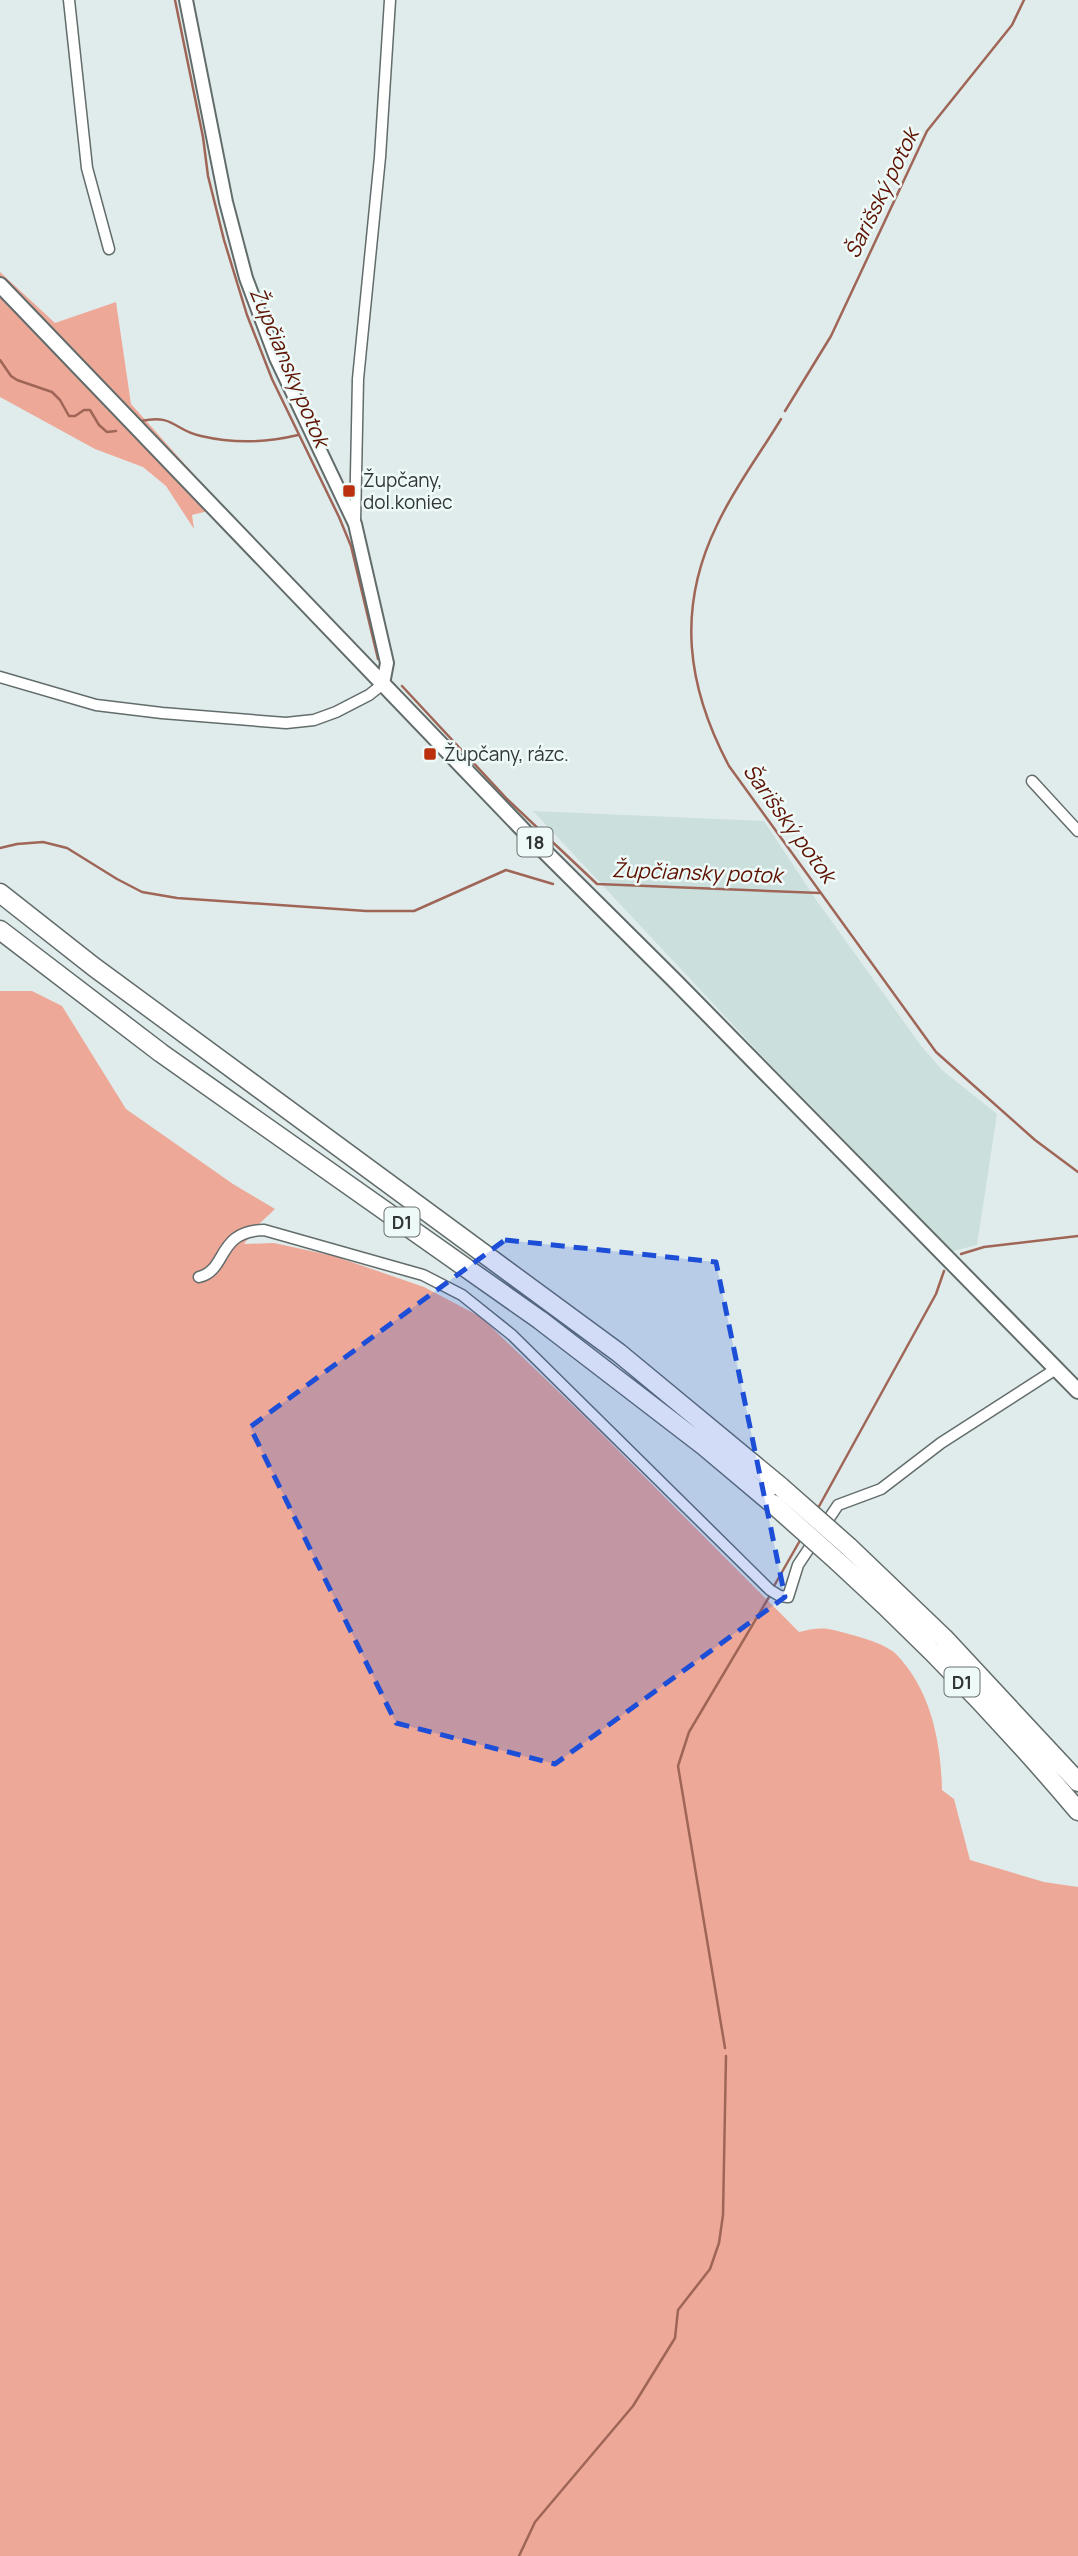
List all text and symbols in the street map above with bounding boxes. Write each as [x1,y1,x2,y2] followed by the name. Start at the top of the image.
[838,121,926,262] water label: Šarišský potok
[244,283,337,453] water label: Župčiansky potok
[363,467,453,515] place label: Župčany, dol.koniec
[341,483,357,499] marker: Župčany, dol.koniec
[444,741,569,767] place label: Župčany, rázc.
[422,746,438,762] marker: Župčany, rázc.
[737,758,844,890] water label: Šarišský potok
[518,828,552,856] road number: 18
[611,855,785,889] water label: Župčiansky potok
[384,1208,420,1237] road number: D1
[944,1667,979,1696] road number: D1

